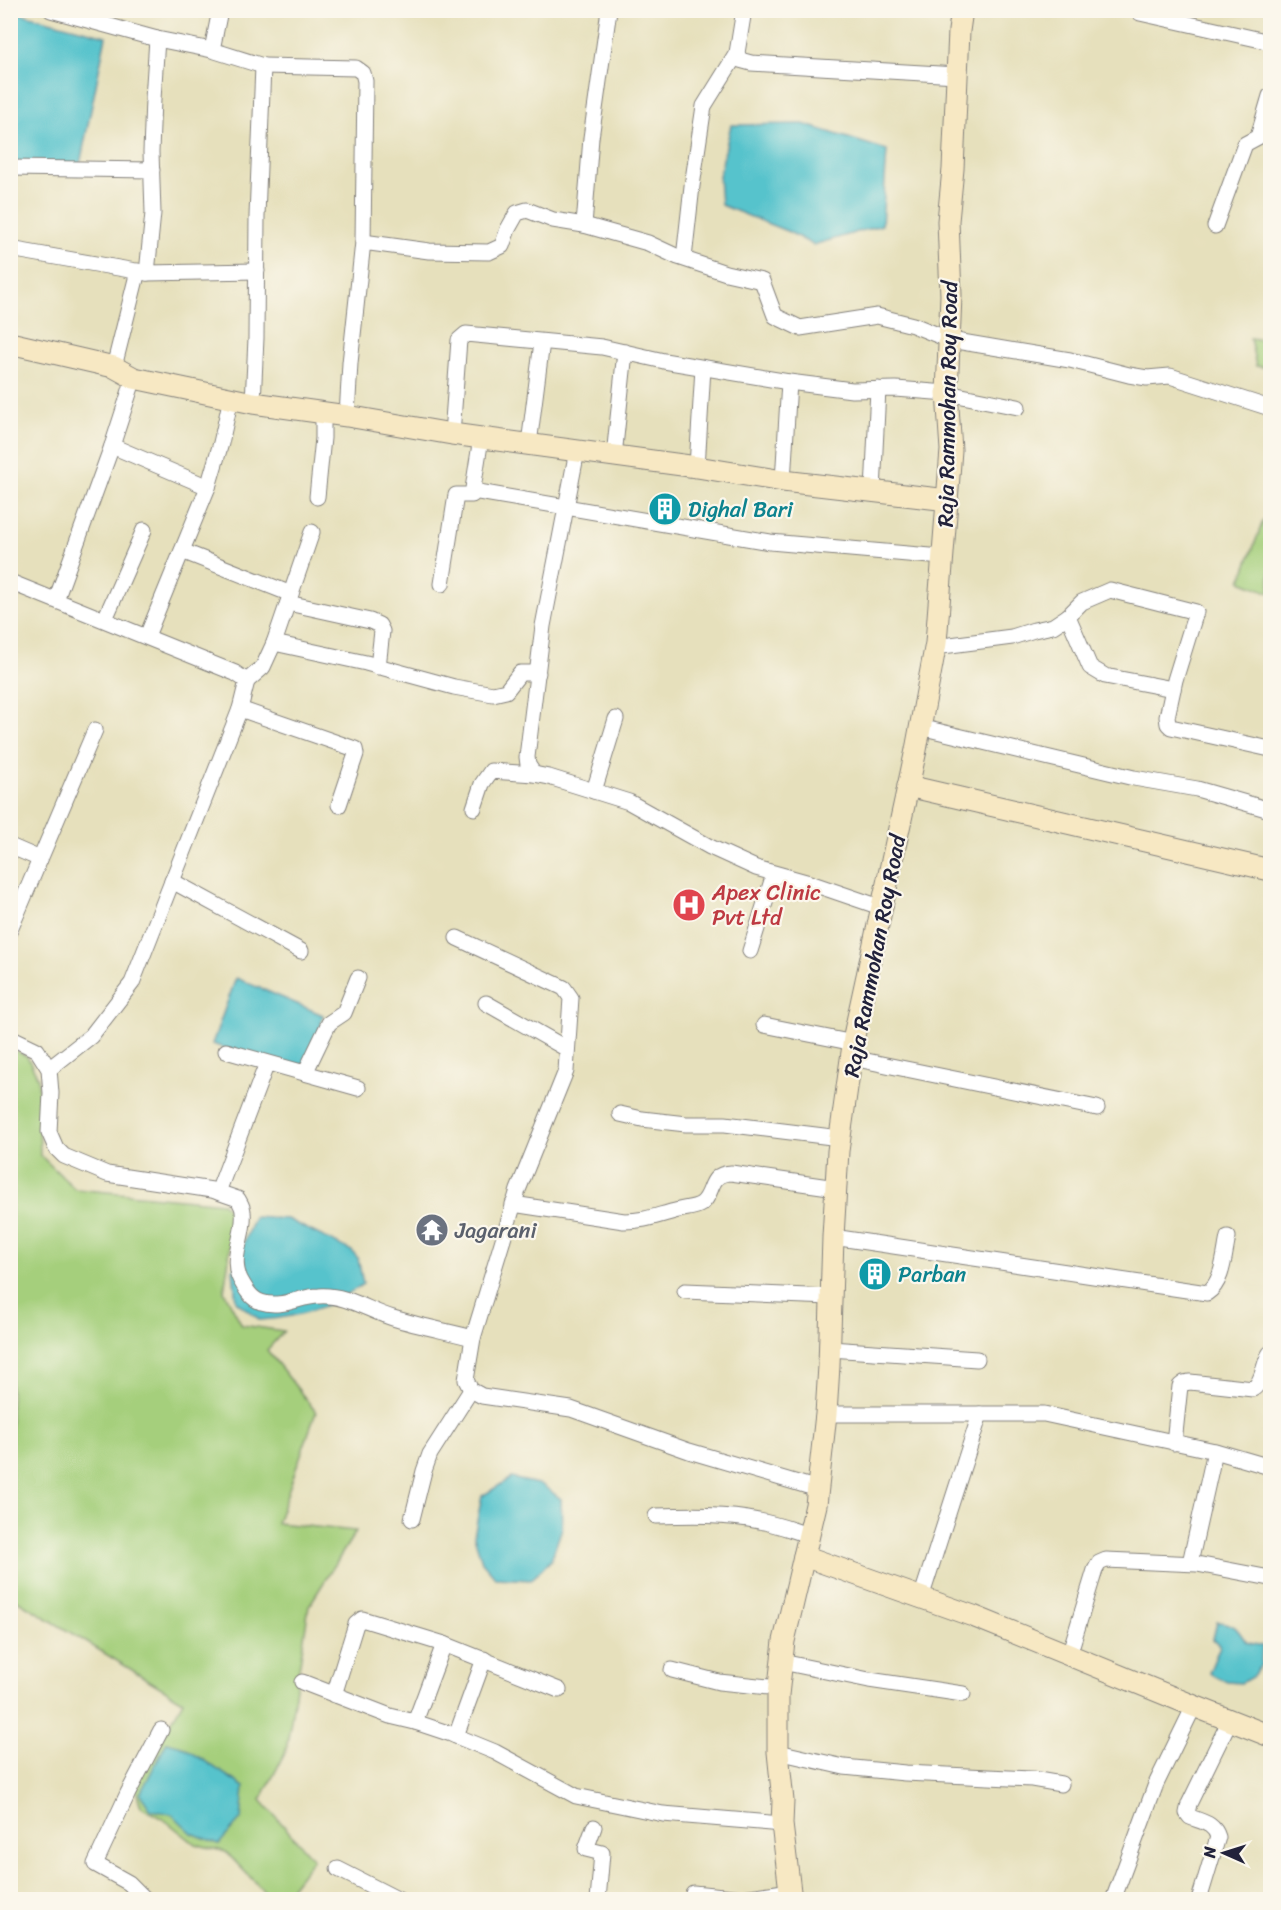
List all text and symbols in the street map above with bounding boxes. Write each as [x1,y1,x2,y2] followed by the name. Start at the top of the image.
[926,279,969,527] street label: Raja Rammohan Roy Road
[688,490,794,529] place label: Dighal Bari
[647,491,683,527] building icon: Dighal Bari
[832,830,917,1081] street label: Raja Rammohan Roy Road
[711,873,821,937] place label: Apex Clinic Pvt Ltd
[671,887,707,923] hospital icon: Apex Clinic Pvt Ltd
[454,1211,538,1250] place label: Jagarani
[414,1212,450,1248] temple icon: Jagarani
[898,1255,966,1294] place label: Parban
[857,1256,893,1292] building icon: Parban
[1194,1823,1254,1883] north arrow
[1195,1845,1224,1860] text: N

